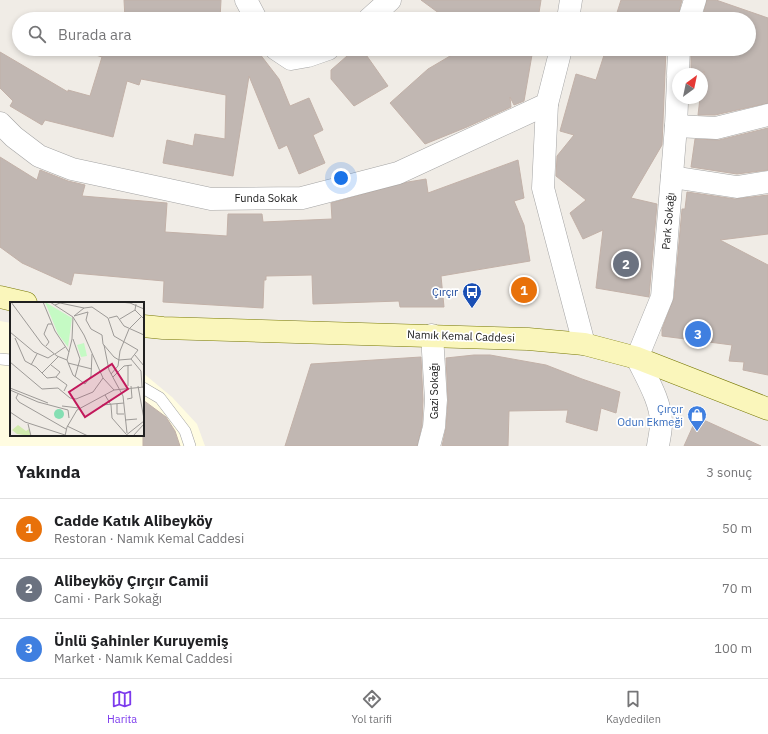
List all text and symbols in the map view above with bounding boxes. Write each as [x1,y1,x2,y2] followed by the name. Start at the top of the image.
[12,12,756,56] search box
[26,23,48,45] icon: search
[58,25,132,44] text: Burada ara
[672,68,708,104] north arrow
[331,168,351,188] your location
[234,191,298,205] street label: Funda Sokak
[659,192,677,250] street label: Park Sokağı
[613,249,639,279] pin: 2
[511,275,537,305] pin: 1
[461,281,483,309] bus stop icon: Çırçır
[432,285,458,299] place label: Çırçır
[10,302,144,436] inset map
[685,319,711,349] pin: 3
[407,327,515,345] street label: Namık Kemal Caddesi
[427,363,441,419] street label: Gazi Sokağı
[617,402,683,429] place label: Çırçır Odun Ekmeği
[686,404,708,432] shop icon: Çırçır Odun Ekmeği
[16,461,80,483] text: Yakında
[706,464,752,481] text: 3 sonuç
[54,511,213,530] text: Cadde Katık Alibeyköy
[25,520,33,537] text: 1
[722,520,752,537] text: 50 m
[54,530,244,547] text: Restoran · Namık Kemal Caddesi
[54,571,209,590] text: Alibeyköy Çırçır Camii
[25,580,33,597] text: 2
[722,580,752,597] text: 70 m
[54,590,162,607] text: Cami · Park Sokağı
[54,631,229,650] text: Ünlü Şahinler Kuruyemiş
[25,640,33,657] text: 3
[714,640,752,657] text: 100 m
[54,650,232,667] text: Market · Namık Kemal Caddesi
[107,688,137,726] tab: Harita
[351,688,392,726] tab: Yol tarifi
[606,688,661,726] tab: Kaydedilen

